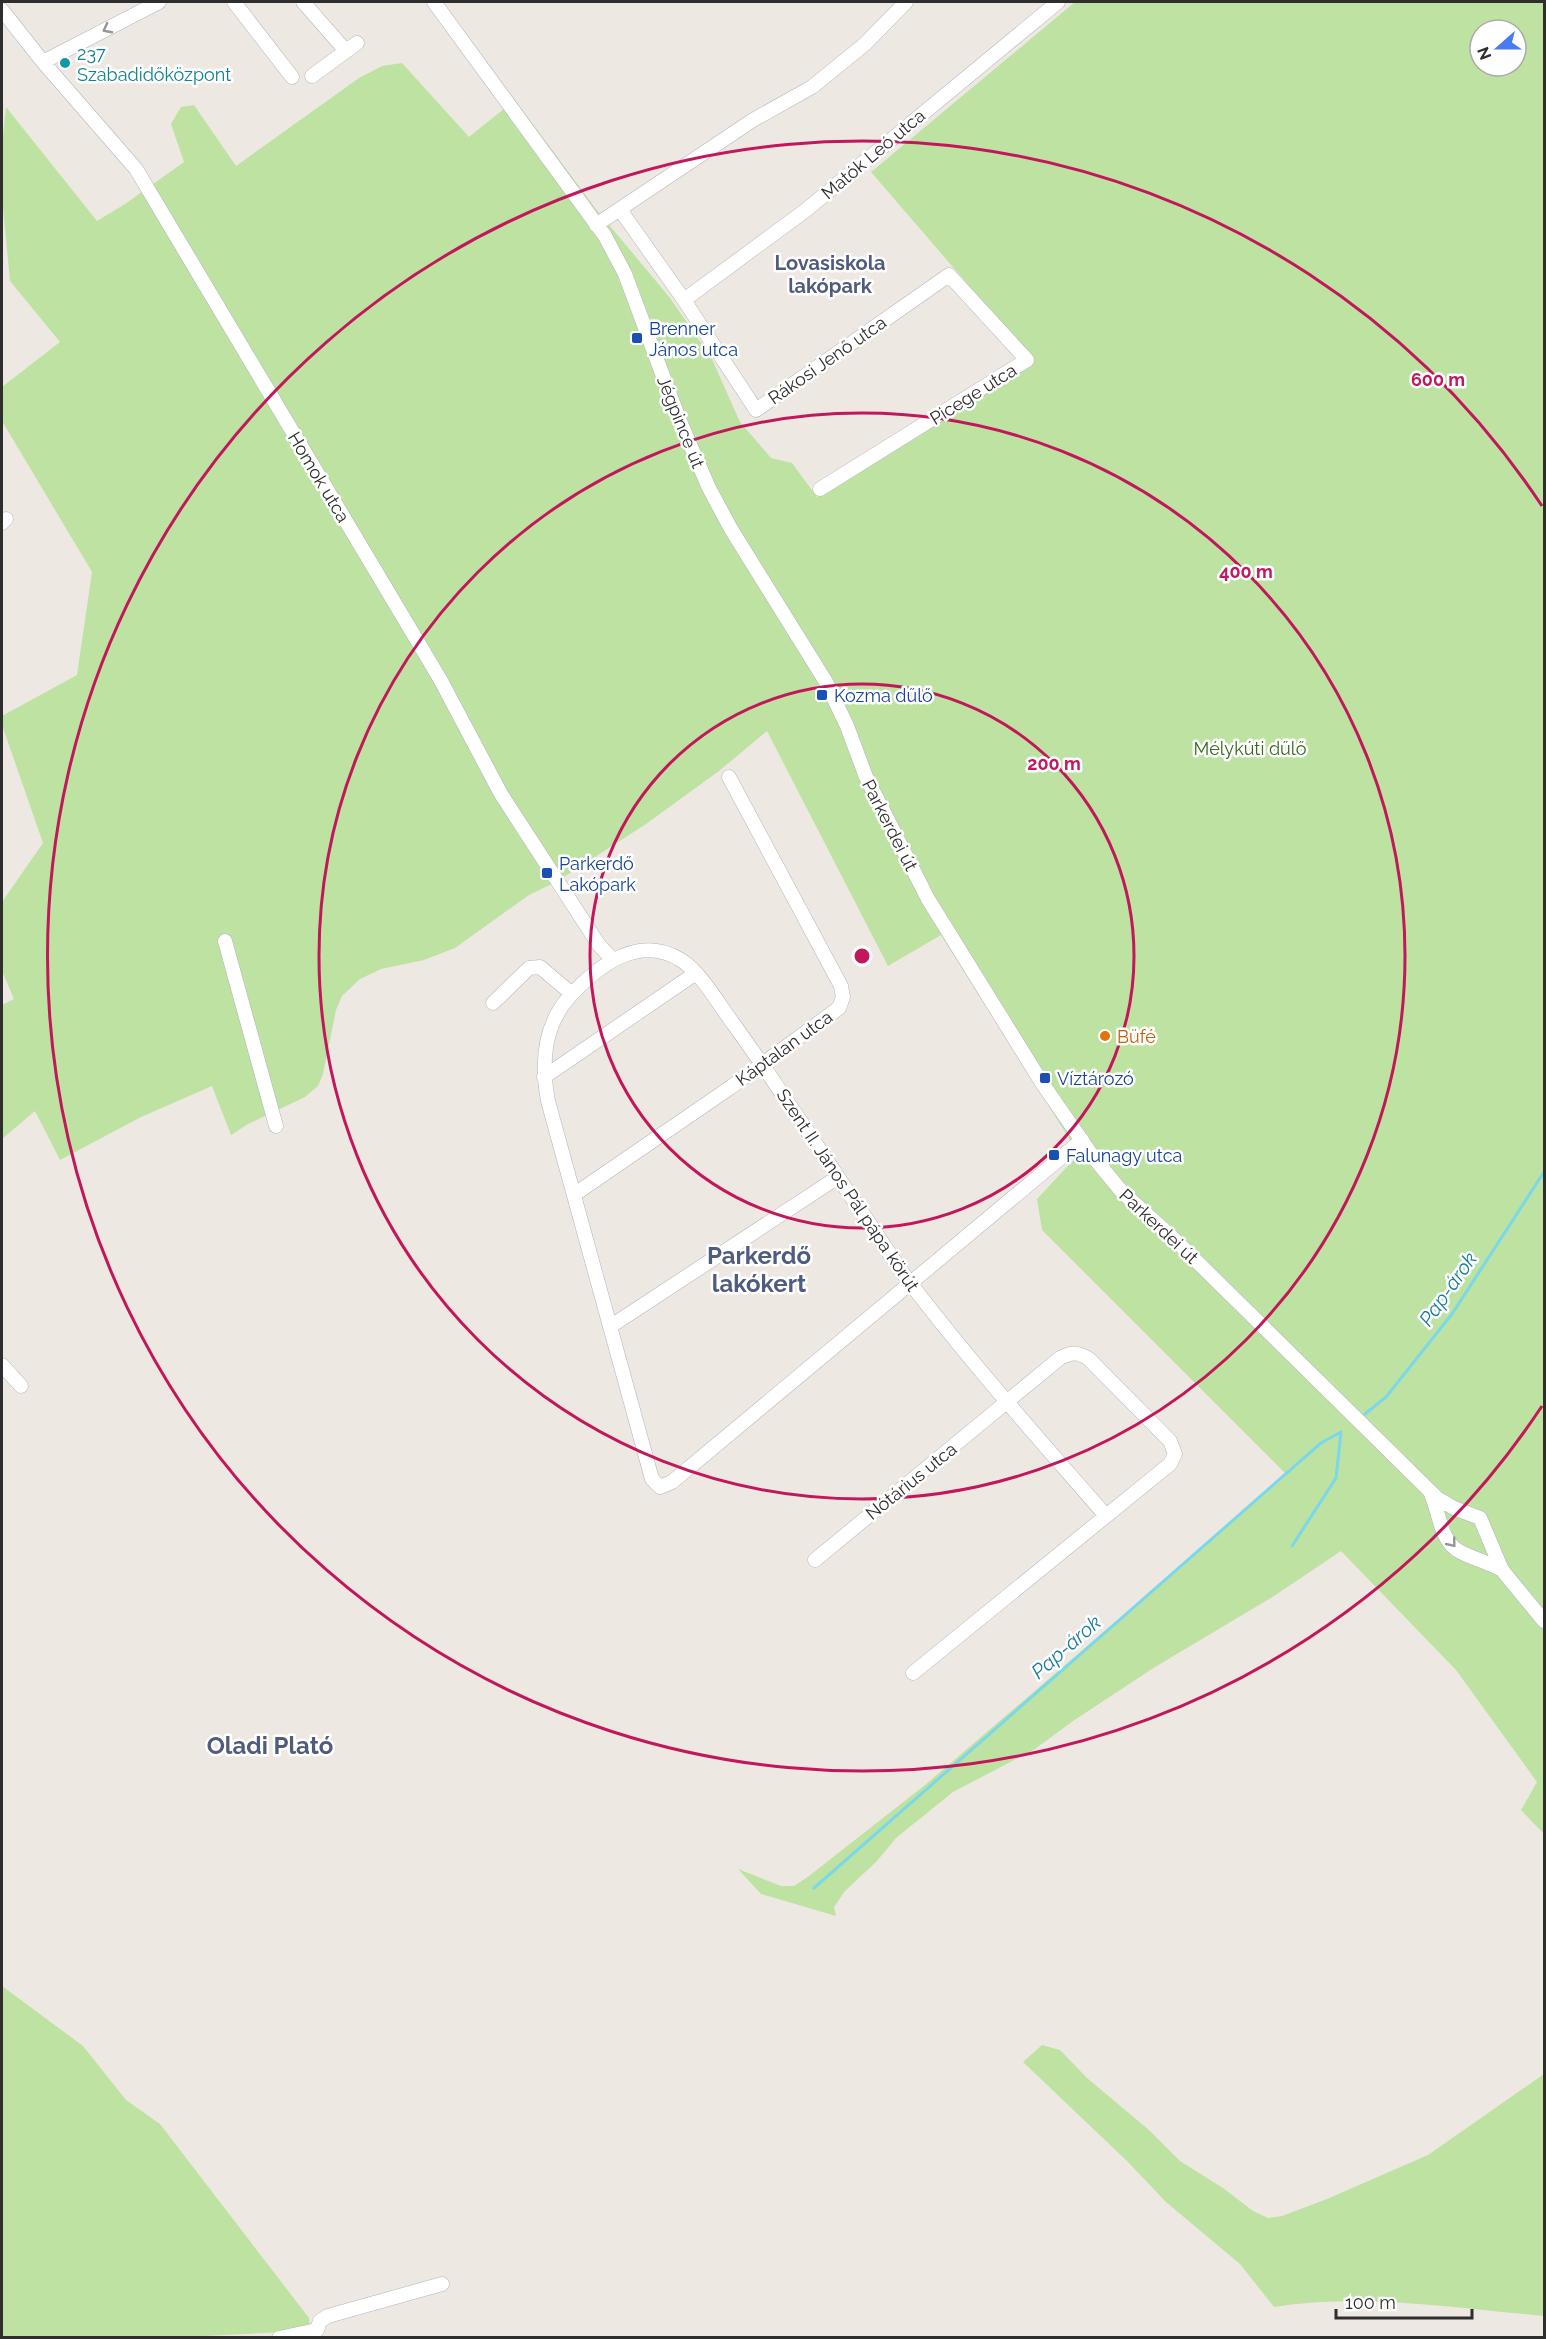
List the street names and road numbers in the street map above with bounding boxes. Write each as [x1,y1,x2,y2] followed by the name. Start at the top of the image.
[817,105,929,203] street label: Matók Leó utca
[764,312,890,408] street label: Rákosi Jenő utca
[926,359,1020,429] street label: Picege utca
[653,373,709,471] street label: Jégpince út
[284,428,354,526] street label: Homok utca
[858,776,922,874] street label: Parkerdei út
[732,1006,836,1090] street label: Káptalan utca
[772,1085,924,1295] street label: Szent II. János Pál pápa körút
[1115,1184,1203,1268] street label: Parkerdei út
[861,1438,961,1524] street label: Nótárius utca

